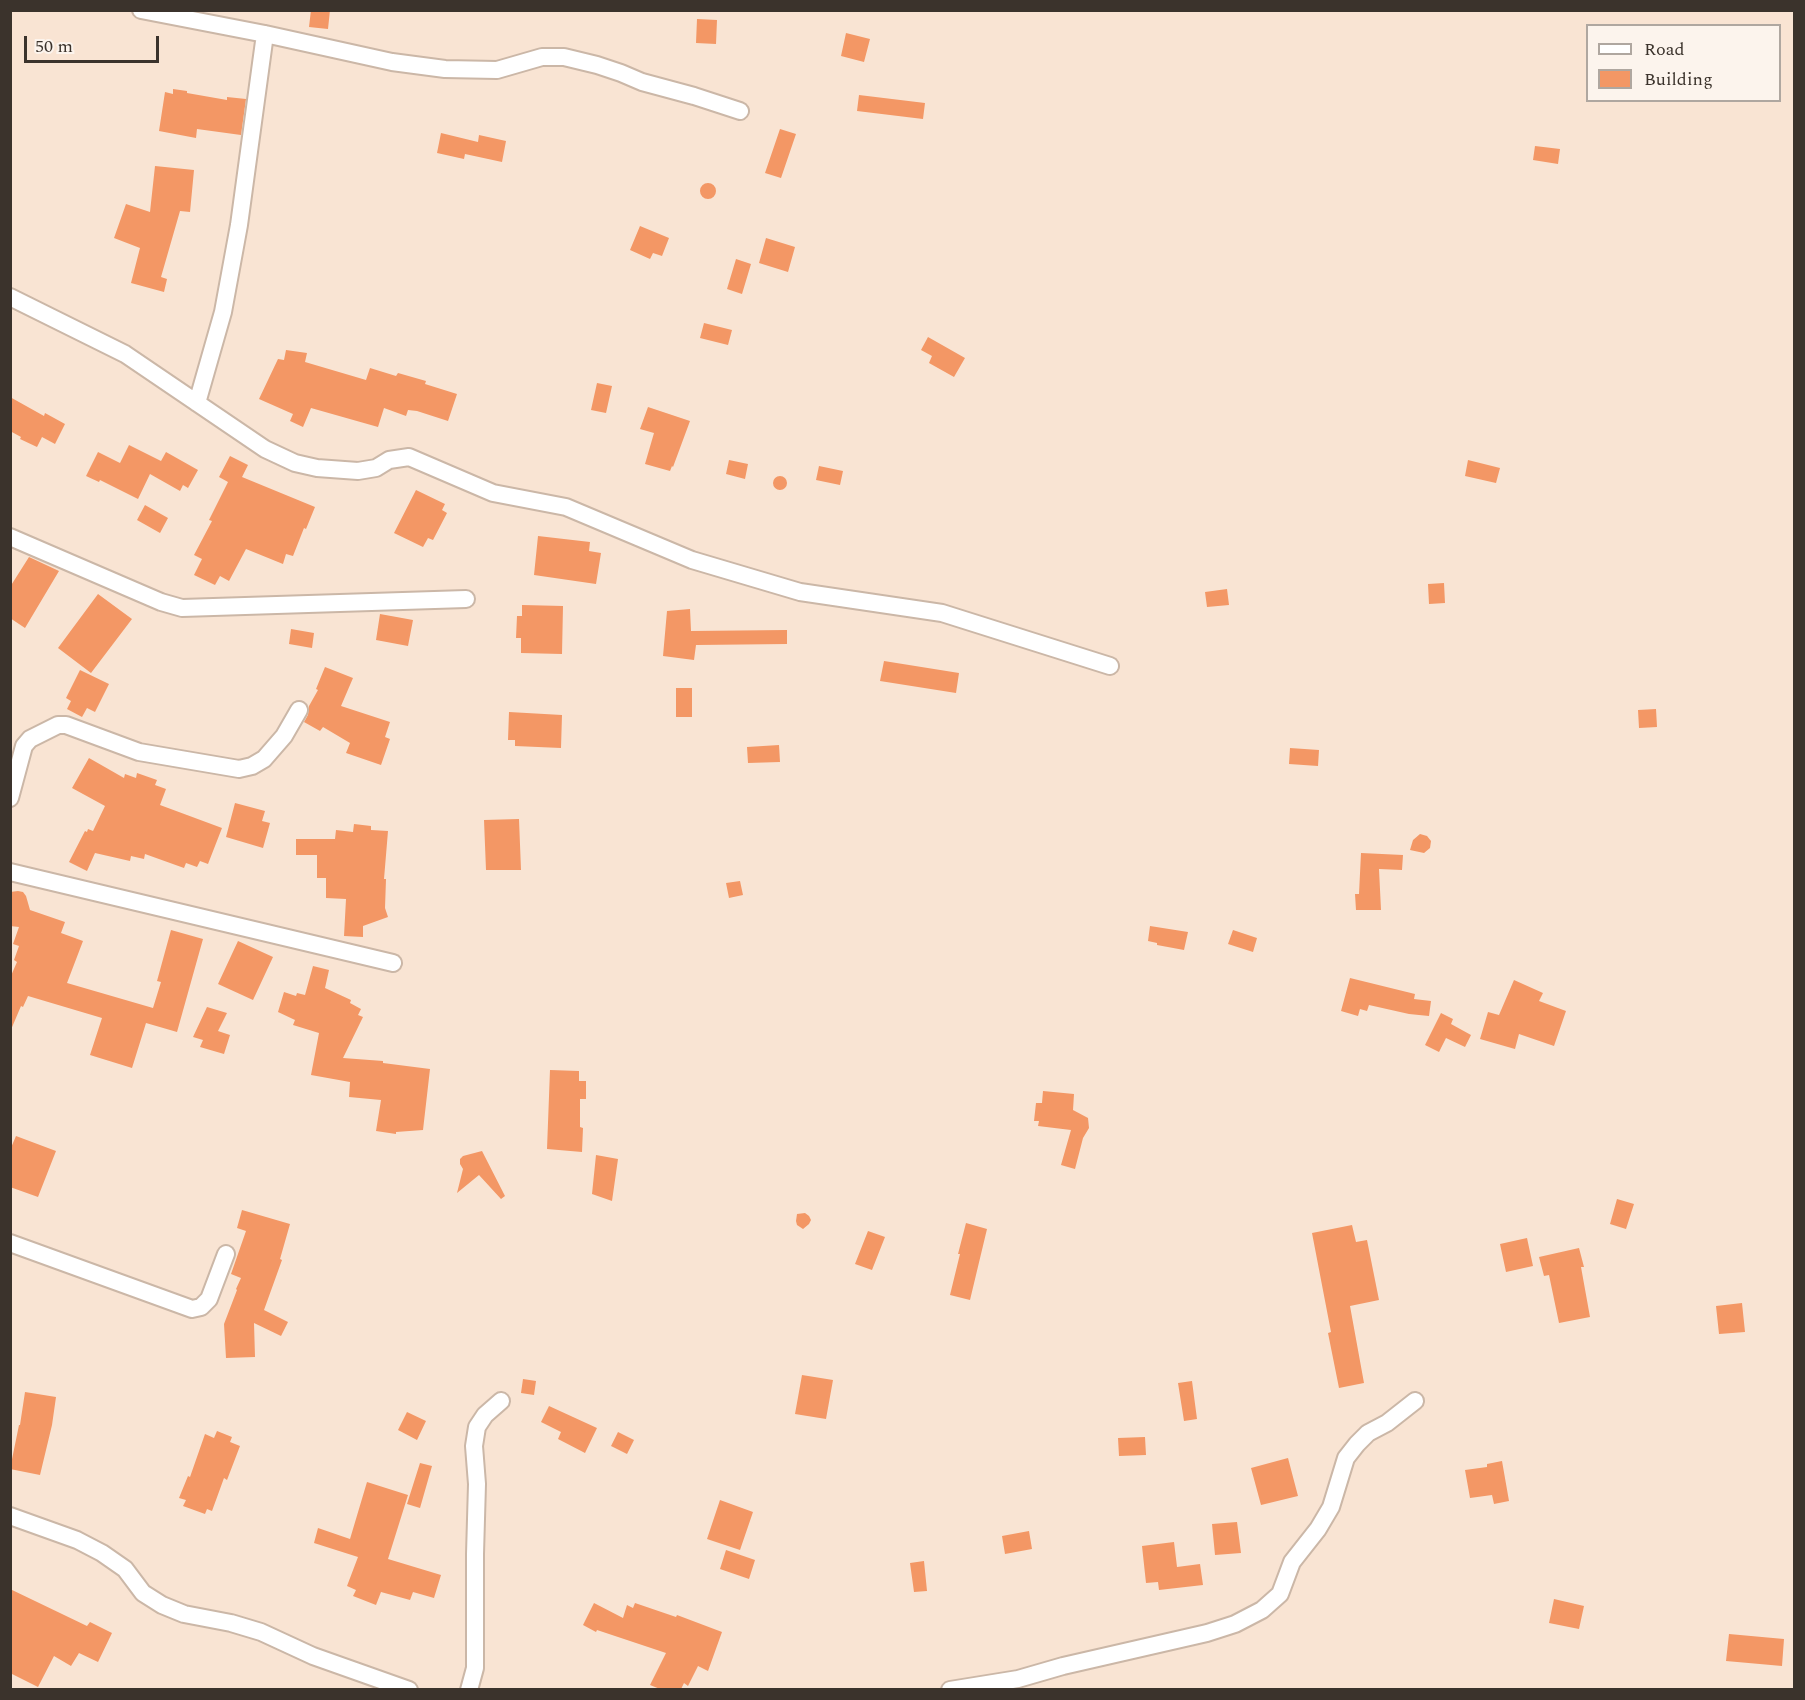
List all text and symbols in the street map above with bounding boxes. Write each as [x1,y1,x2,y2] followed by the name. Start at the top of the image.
[27,24,162,62] scale bar
[1586,24,1781,102] legend
[35,33,73,60] text: 50 m
[1644,36,1685,63] text: Road
[1644,66,1713,93] text: Building

